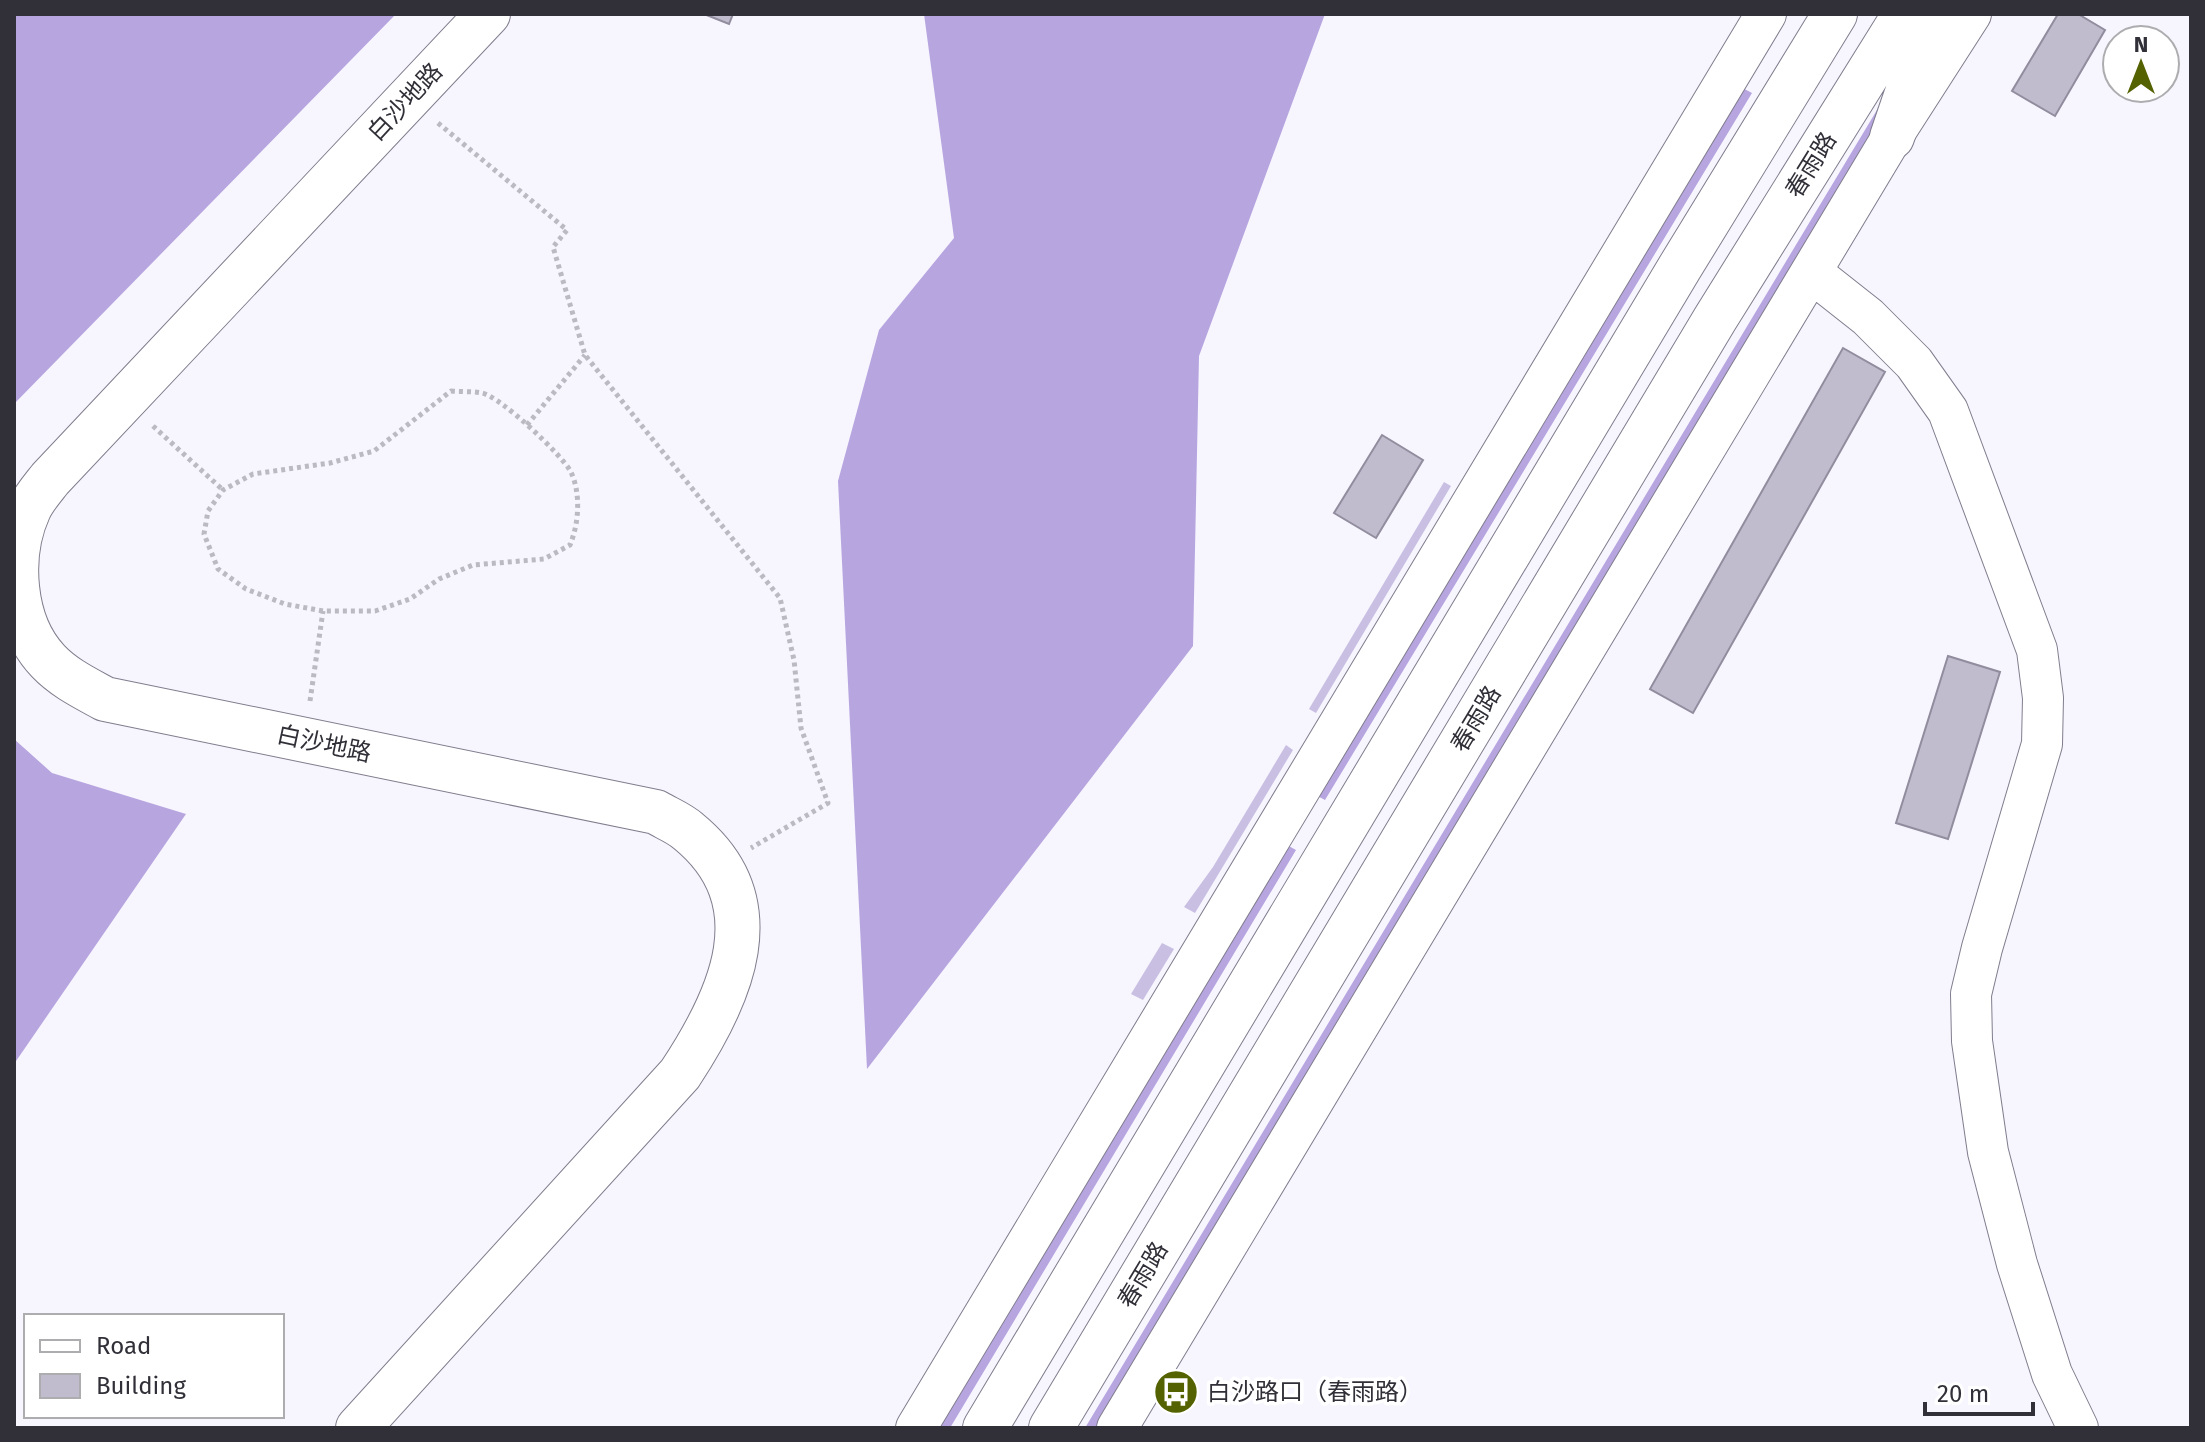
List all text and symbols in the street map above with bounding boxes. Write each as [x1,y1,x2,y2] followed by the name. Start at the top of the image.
[2101,24,2181,104] north arrow
[2134,31,2148,58] text: N
[362,57,448,147] street label: 白沙地路
[1780,127,1842,203] street label: 春雨路
[1445,681,1507,757] street label: 春雨路
[274,720,374,768] street label: 白沙地路
[1112,1237,1174,1313] street label: 春雨路
[24,1314,284,1418] legend
[96,1332,151,1360] text: Road
[1925,1366,2033,1416] scale bar
[1152,1368,1200,1416] bus stop icon: 白沙路口（春雨路）
[96,1372,186,1400] text: Building
[1207,1378,1423,1406] place label: 白沙路口（春雨路）
[1937,1380,1989,1408] text: 20 m

